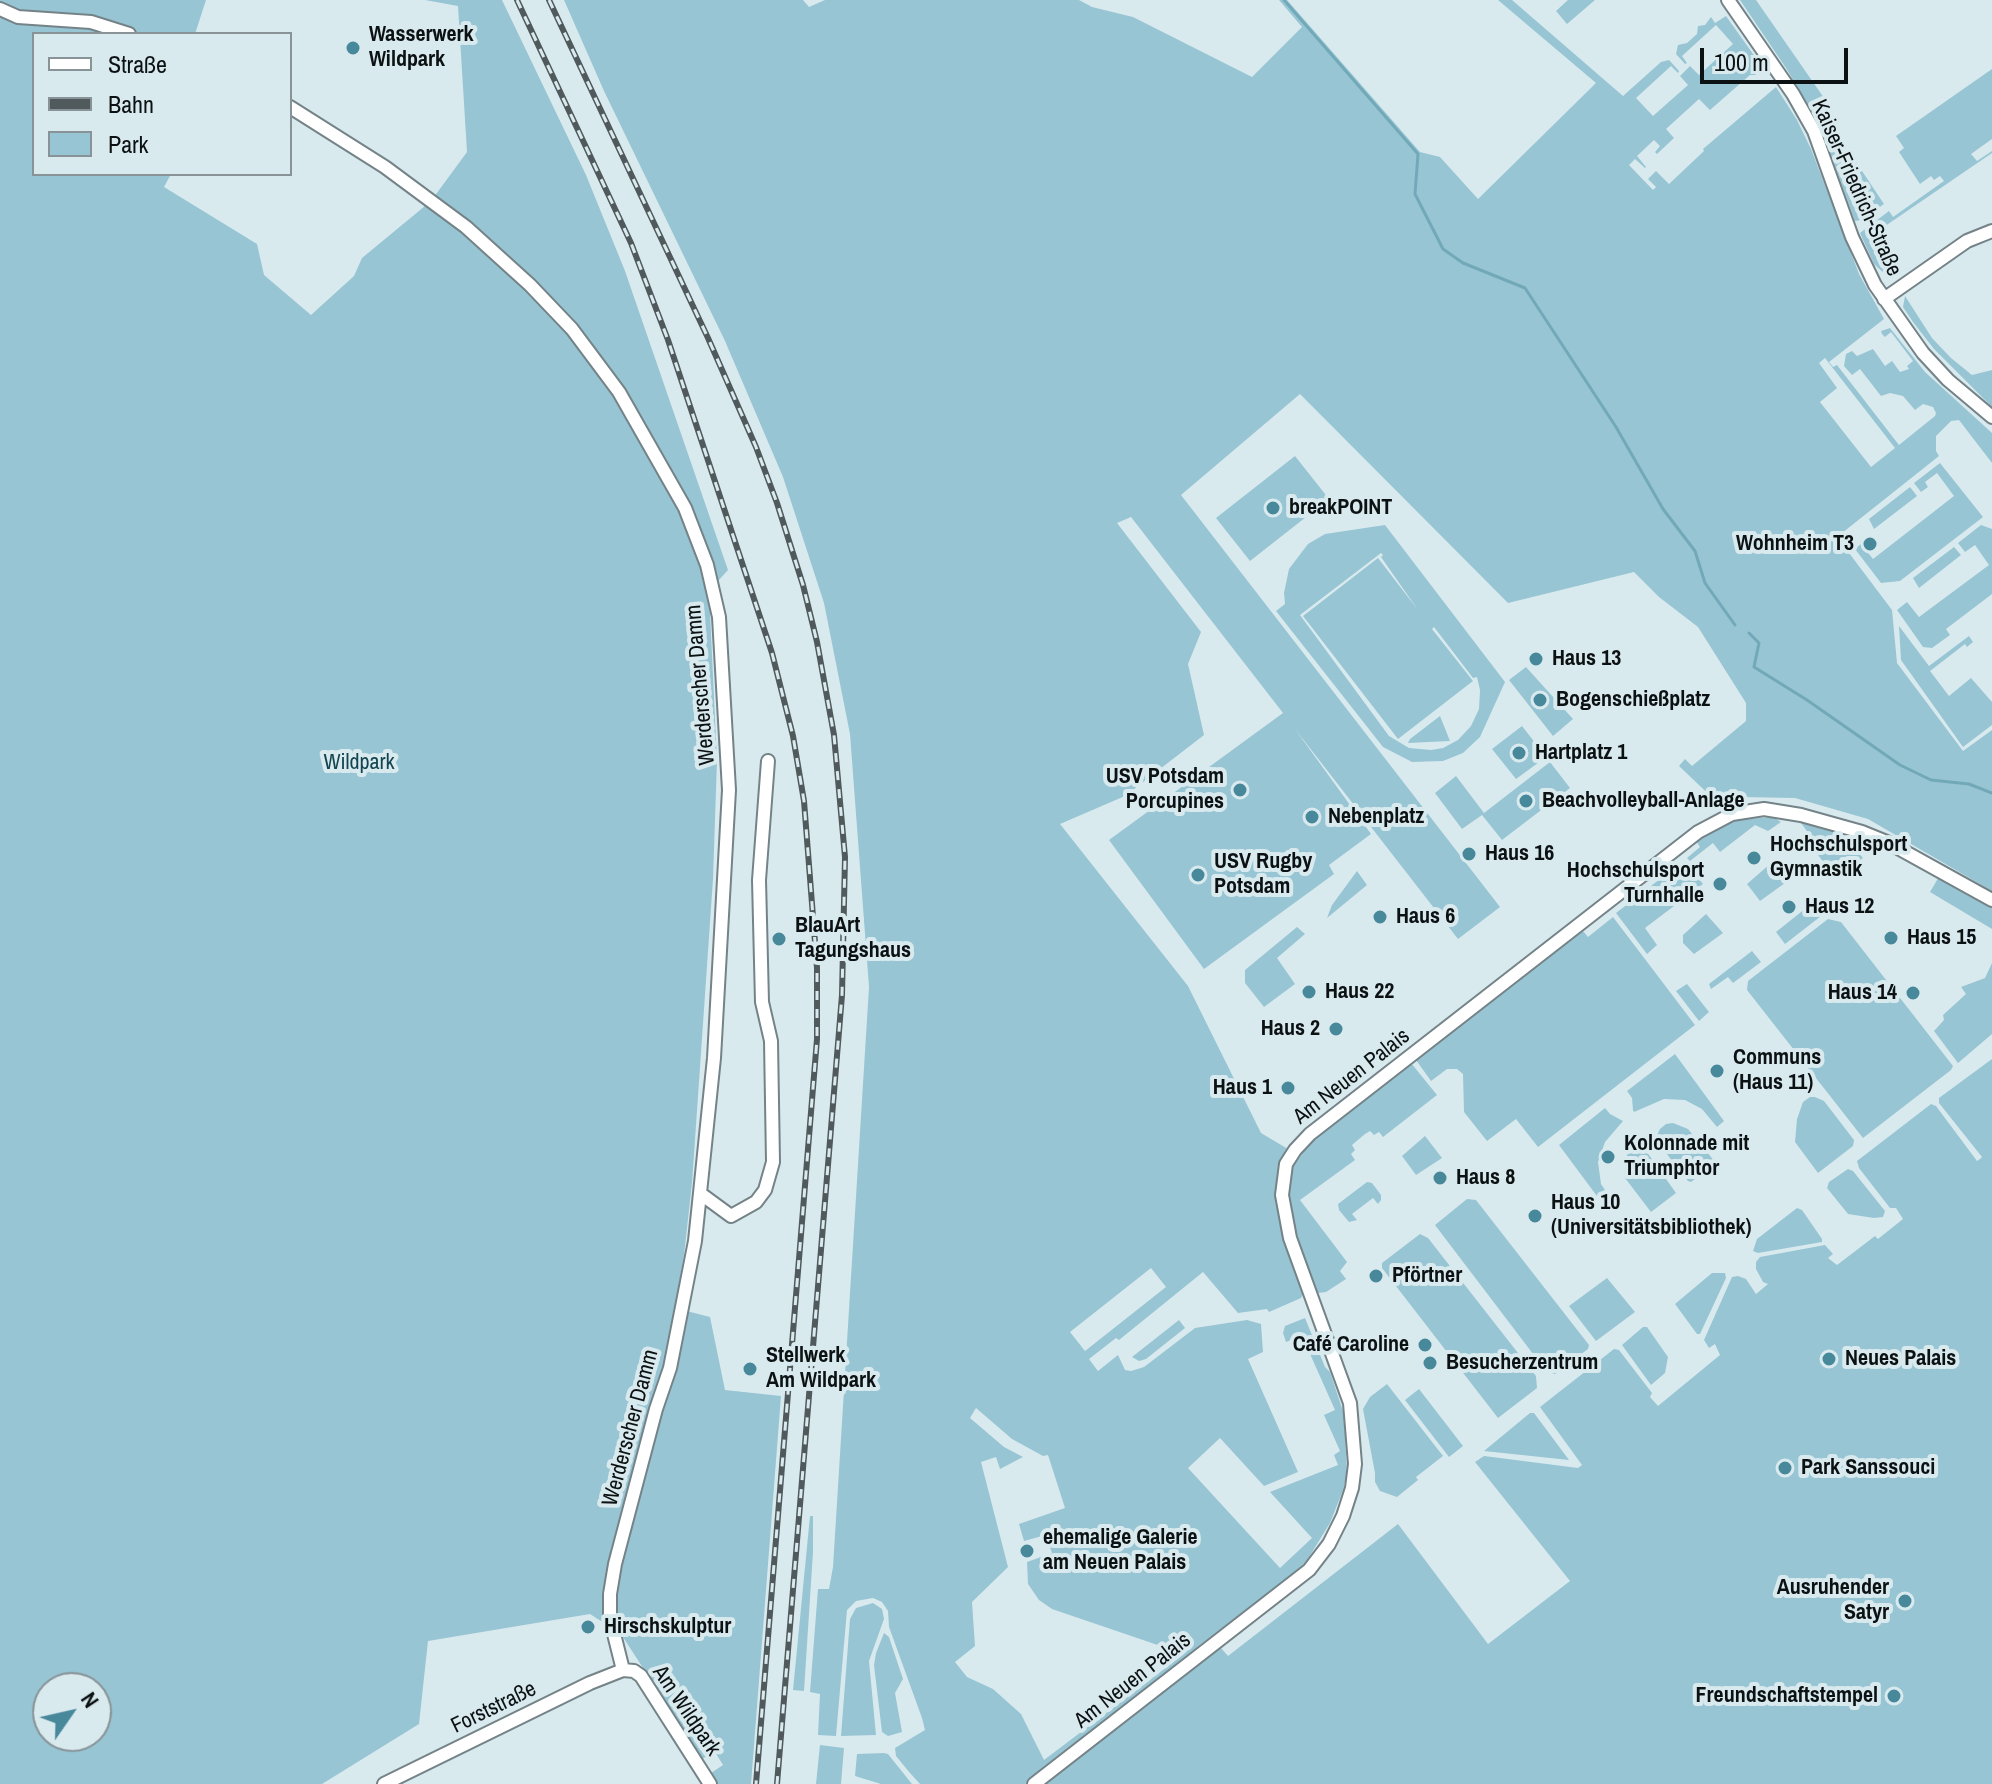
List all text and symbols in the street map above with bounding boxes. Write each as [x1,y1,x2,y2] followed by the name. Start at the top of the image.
[369,22,474,74] place label: Wasserwerk Wildpark
[32,32,292,176] legend
[1704,32,1852,82] scale bar
[344,39,362,57] marker: Wasserwerk Wildpark
[1714,46,1769,78] text: 100 m
[108,48,167,80] text: Straße
[108,88,154,120] text: Bahn
[1805,96,1907,280] street label: Kaiser-Friedrich-Straße
[108,128,148,160] text: Park
[1289,495,1392,521] place label: breakPOINT
[1264,499,1282,517] marker: breakPOINT
[1736,531,1854,557] place label: Wohnheim T3
[1861,535,1879,553] marker: Wohnheim T3
[681,604,721,766] street label: Werderscher Damm
[1552,646,1621,672] place label: Haus 13
[1527,650,1545,668] marker: Haus 13
[1556,687,1710,713] place label: Bogenschießplatz
[1531,691,1549,709] marker: Bogenschießplatz
[1535,740,1627,766] place label: Hartplatz 1
[1510,744,1528,762] marker: Hartplatz 1
[323,750,395,776] park label: Wildpark
[1106,764,1224,816] place label: USV Potsdam Porcupines
[1231,781,1249,799] marker: USV Potsdam Porcupines
[1542,788,1745,814] place label: Beachvolleyball-Anlage
[1517,792,1535,810] marker: Beachvolleyball-Anlage
[1328,804,1424,830] place label: Nebenplatz
[1303,808,1321,826] marker: Nebenplatz
[1770,832,1907,884] place label: Hochschulsport Gymnastik
[1485,841,1554,867] place label: Haus 16
[1460,845,1478,863] marker: Haus 16
[1214,849,1312,900] place label: USV Rugby Potsdam
[1745,849,1763,867] marker: Hochschulsport Gymnastik
[1567,858,1704,910] place label: Hochschulsport Turnhalle
[1189,866,1207,884] marker: USV Rugby Potsdam
[1711,875,1729,893] marker: Hochschulsport Turnhalle
[1805,894,1874,920] place label: Haus 12
[1780,898,1798,916] marker: Haus 12
[1396,904,1455,930] place label: Haus 6
[1371,908,1389,926] marker: Haus 6
[795,913,911,964] place label: BlauArt Tagungshaus
[1907,925,1976,951] place label: Haus 15
[1882,929,1900,947] marker: Haus 15
[770,930,788,948] marker: BlauArt Tagungshaus
[1325,979,1394,1005] place label: Haus 22
[1828,980,1897,1006] place label: Haus 14
[1300,983,1318,1001] marker: Haus 22
[1904,984,1922,1002] marker: Haus 14
[1261,1016,1320,1042] place label: Haus 2
[1327,1020,1345,1038] marker: Haus 2
[1289,1023,1415,1131] street label: Am Neuen Palais
[1733,1045,1821,1096] place label: Communs (Haus 11)
[1708,1062,1726,1080] marker: Communs (Haus 11)
[1213,1075,1272,1101] place label: Haus 1
[1279,1079,1297,1097] marker: Haus 1
[1624,1131,1749,1182] place label: Kolonnade mit Triumphtor
[1599,1148,1617,1166] marker: Kolonnade mit Triumphtor
[1456,1165,1515,1191] place label: Haus 8
[1431,1169,1449,1187] marker: Haus 8
[1551,1190,1751,1242] place label: Haus 10 (Universitätsbibliothek)
[1526,1207,1544,1225] marker: Haus 10 (Universitätsbibliothek)
[1392,1263,1462,1289] place label: Pförtner
[1367,1267,1385,1285] marker: Pförtner
[1293,1332,1409,1358] place label: Café Caroline
[1416,1336,1434,1354] marker: Café Caroline
[766,1343,876,1394] place label: Stellwerk Am Wildpark
[1845,1346,1956,1372] place label: Neues Palais
[597,1347,665,1509] street label: Werderscher Damm
[1446,1350,1598,1376] place label: Besucherzentrum
[1820,1350,1838,1368] marker: Neues Palais
[1421,1354,1439,1372] marker: Besucherzentrum
[741,1360,759,1378] marker: Stellwerk Am Wildpark
[1801,1455,1935,1481] place label: Park Sanssouci
[1776,1459,1794,1477] marker: Park Sanssouci
[1043,1525,1197,1576] place label: ehemalige Galerie am Neuen Palais
[1018,1542,1036,1560] marker: ehemalige Galerie am Neuen Palais
[1777,1575,1889,1626] place label: Ausruhender Satyr
[1896,1592,1914,1610] marker: Ausruhender Satyr
[604,1614,731,1640] place label: Hirschskulptur
[579,1618,597,1636] marker: Hirschskulptur
[1070,1627,1196,1735] street label: Am Neuen Palais
[646,1661,726,1761] street label: Am Wildpark
[32,1672,112,1752] north arrow
[447,1676,541,1740] street label: Forststraße
[1696,1683,1878,1709] place label: Freundschaftstempel
[74,1686,106,1713] text: N
[1885,1687,1903,1705] marker: Freundschaftstempel

